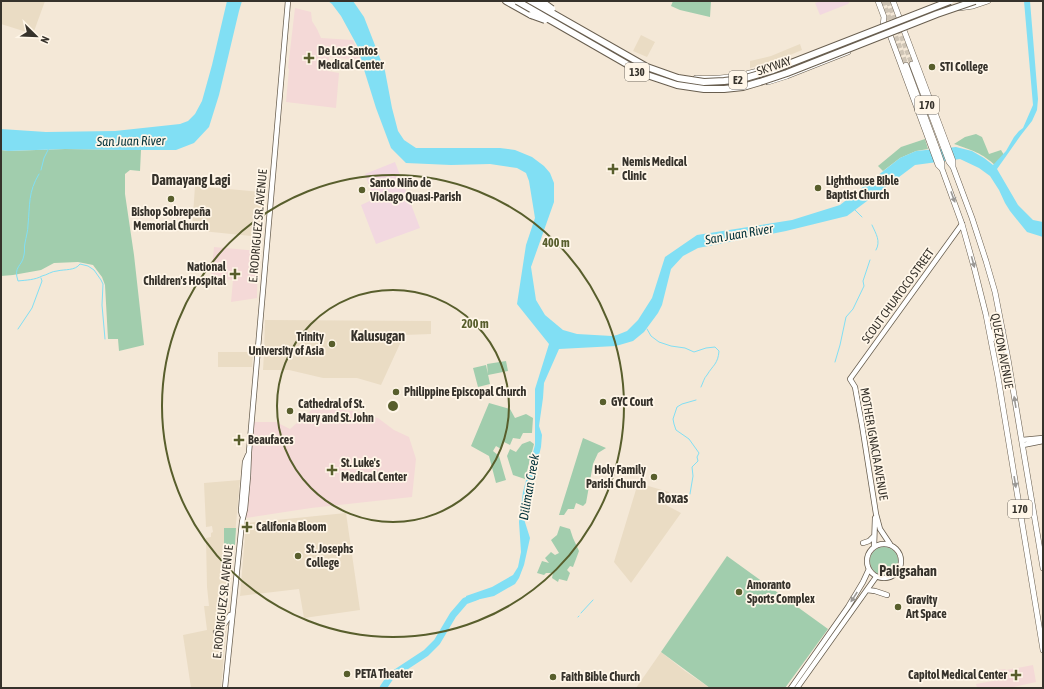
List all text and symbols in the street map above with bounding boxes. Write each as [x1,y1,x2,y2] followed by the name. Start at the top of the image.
[16,16,56,56] north arrow
[38,35,52,45] text: N
[318,44,384,72] place label: De Los Santos Medical Center
[303,52,315,64] marker: De Los Santos Medical Center
[755,53,794,78] street label: SKYWAY
[940,60,989,74] place label: STI College
[927,62,937,72] marker: STI College
[625,63,649,81] road number: 130
[729,71,747,89] road number: E2
[915,96,939,114] road number: 170
[96,133,167,149] water label: San Juan River
[622,155,688,183] place label: Nemis Medical Clinic
[607,163,619,175] marker: Nemis Medical Clinic
[246,169,270,283] street label: E. RODRIGUEZ SR. AVENUE
[152,172,230,188] district label: Damayang Lagi
[826,174,900,202] place label: Lighthouse Bible Baptist Church
[369,176,461,204] place label: Santo Niño de Violago Quasi-Parish
[813,183,823,193] marker: Lighthouse Bible Baptist Church
[357,185,367,195] marker: Santo Niño de Violago Quasi-Parish
[950,191,956,203] one-way arrow
[166,194,176,204] marker: Bishop Sobrepeña Memorial Church
[131,205,211,233] place label: Bishop Sobrepeña Memorial Church
[703,220,775,248] water label: San Juan River
[541,236,570,250] text: 400 m
[859,245,938,346] street label: SCOUT CHUATOCO STREET
[970,256,976,268] one-way arrow
[143,260,227,288] place label: National Children's Hospital
[229,268,241,280] marker: National Children's Hospital
[988,312,1016,390] street label: QUEZON AVENUE
[461,317,489,331] text: 200 m
[351,328,405,344] district label: Kalusugan
[248,330,324,358] place label: Trinity University of Asia
[327,339,337,349] marker: Trinity University of Asia
[404,385,526,399] place label: Philippine Episcopal Church
[391,387,401,397] marker: Philippine Episcopal Church
[857,387,891,501] street label: MOTHER IGNACIA AVENUE
[611,395,654,409] place label: GYC Court
[1012,396,1018,408] one-way arrow
[298,397,374,425] place label: Cathedral of St. Mary and St. John
[598,397,608,407] marker: GYC Court
[386,399,400,413] centre of rings
[285,406,295,416] marker: Cathedral of St. Mary and St. John
[248,433,294,447] place label: Beaufaces
[233,434,245,446] marker: Beaufaces
[516,453,542,521] water label: Diliman Creek
[341,456,407,484] place label: St. Luke's Medical Center
[586,463,646,491] place label: Holy Family Parish Church
[326,464,338,476] marker: St. Luke's Medical Center
[649,472,659,482] marker: Holy Family Parish Church
[1012,476,1018,488] one-way arrow
[658,490,688,506] district label: Roxas
[1008,500,1032,518] road number: 170
[256,520,327,534] place label: Califonia Bloom
[241,521,253,533] marker: Califonia Bloom
[306,542,354,570] place label: St. Josephs College
[210,545,236,659] street label: E. RODRIGUEZ SR. AVENUE
[293,551,303,561] marker: St. Josephs College
[879,563,937,579] district label: Paligsahan
[746,578,815,606] place label: Amoranto Sports Complex
[734,587,744,597] marker: Amoranto Sports Complex
[850,592,858,602] one-way arrow
[905,593,947,621] place label: Gravity Art Space
[893,602,903,612] marker: Gravity Art Space
[355,667,413,681] place label: PETA Theater
[908,668,1007,682] place label: Capitol Medical Center
[342,669,352,679] marker: PETA Theater
[1010,669,1022,681] marker: Capitol Medical Center
[561,670,640,684] place label: Faith Bible Church
[548,672,558,682] marker: Faith Bible Church

